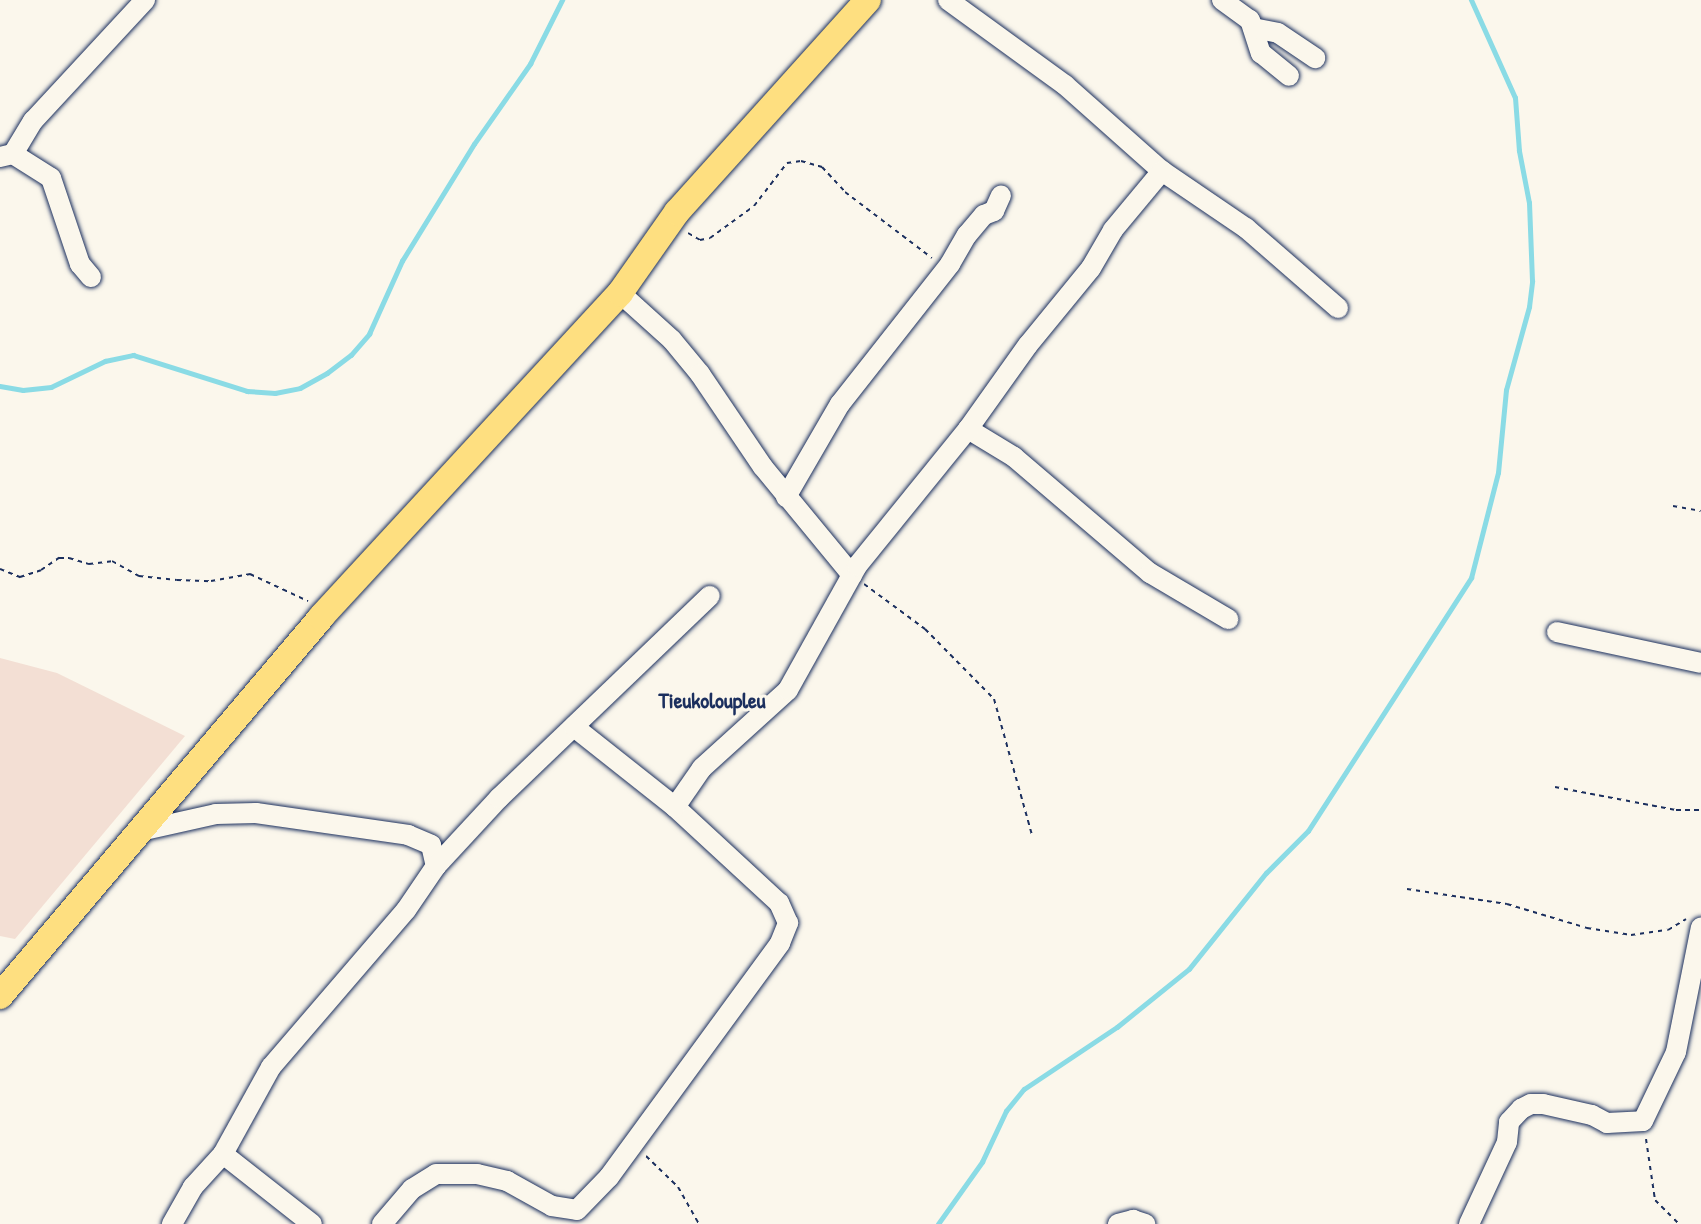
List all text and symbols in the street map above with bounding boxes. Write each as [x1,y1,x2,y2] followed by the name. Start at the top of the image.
[658,688,766,714] district label: Tieukoloupleu

